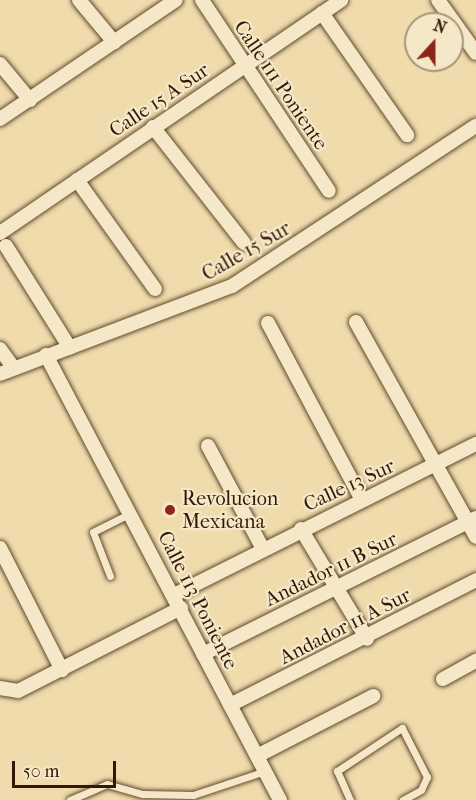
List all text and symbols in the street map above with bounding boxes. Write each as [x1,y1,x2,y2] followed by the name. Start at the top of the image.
[404,12,464,72] north arrow
[229,16,333,154] street label: Calle 111 Poniente
[431,16,449,38] text: N
[105,58,213,142] street label: Calle 15 A Sur
[198,216,294,286] street label: Calle 15 Sur
[300,454,398,516] street label: Calle 13 Sur
[182,486,278,533] place label: Revolucion Mexicana
[163,503,177,517] marker: Revolucion Mexicana
[153,527,243,673] street label: Calle 113 Poniente
[261,527,401,611] street label: Andador 11 B Sur
[275,583,415,669] street label: Andador 11 A Sur
[15,749,118,787] scale bar
[23,761,59,782] text: 50 m

